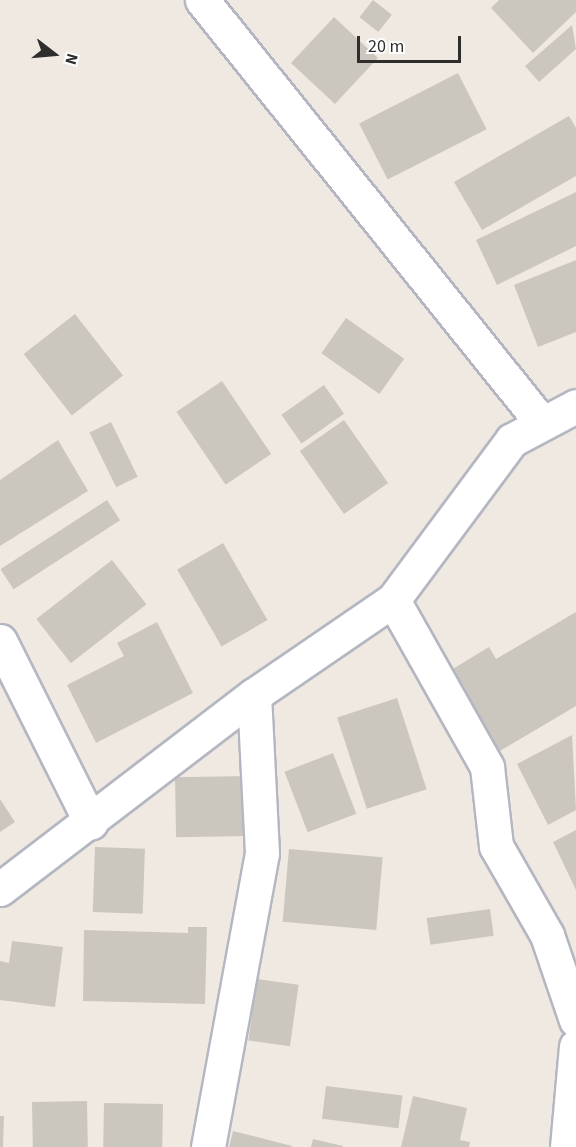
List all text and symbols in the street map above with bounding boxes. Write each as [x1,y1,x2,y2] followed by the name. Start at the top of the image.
[24,24,84,84] north arrow
[360,24,464,62] scale bar
[368,34,404,59] text: 20 m
[59,51,83,67] text: N

